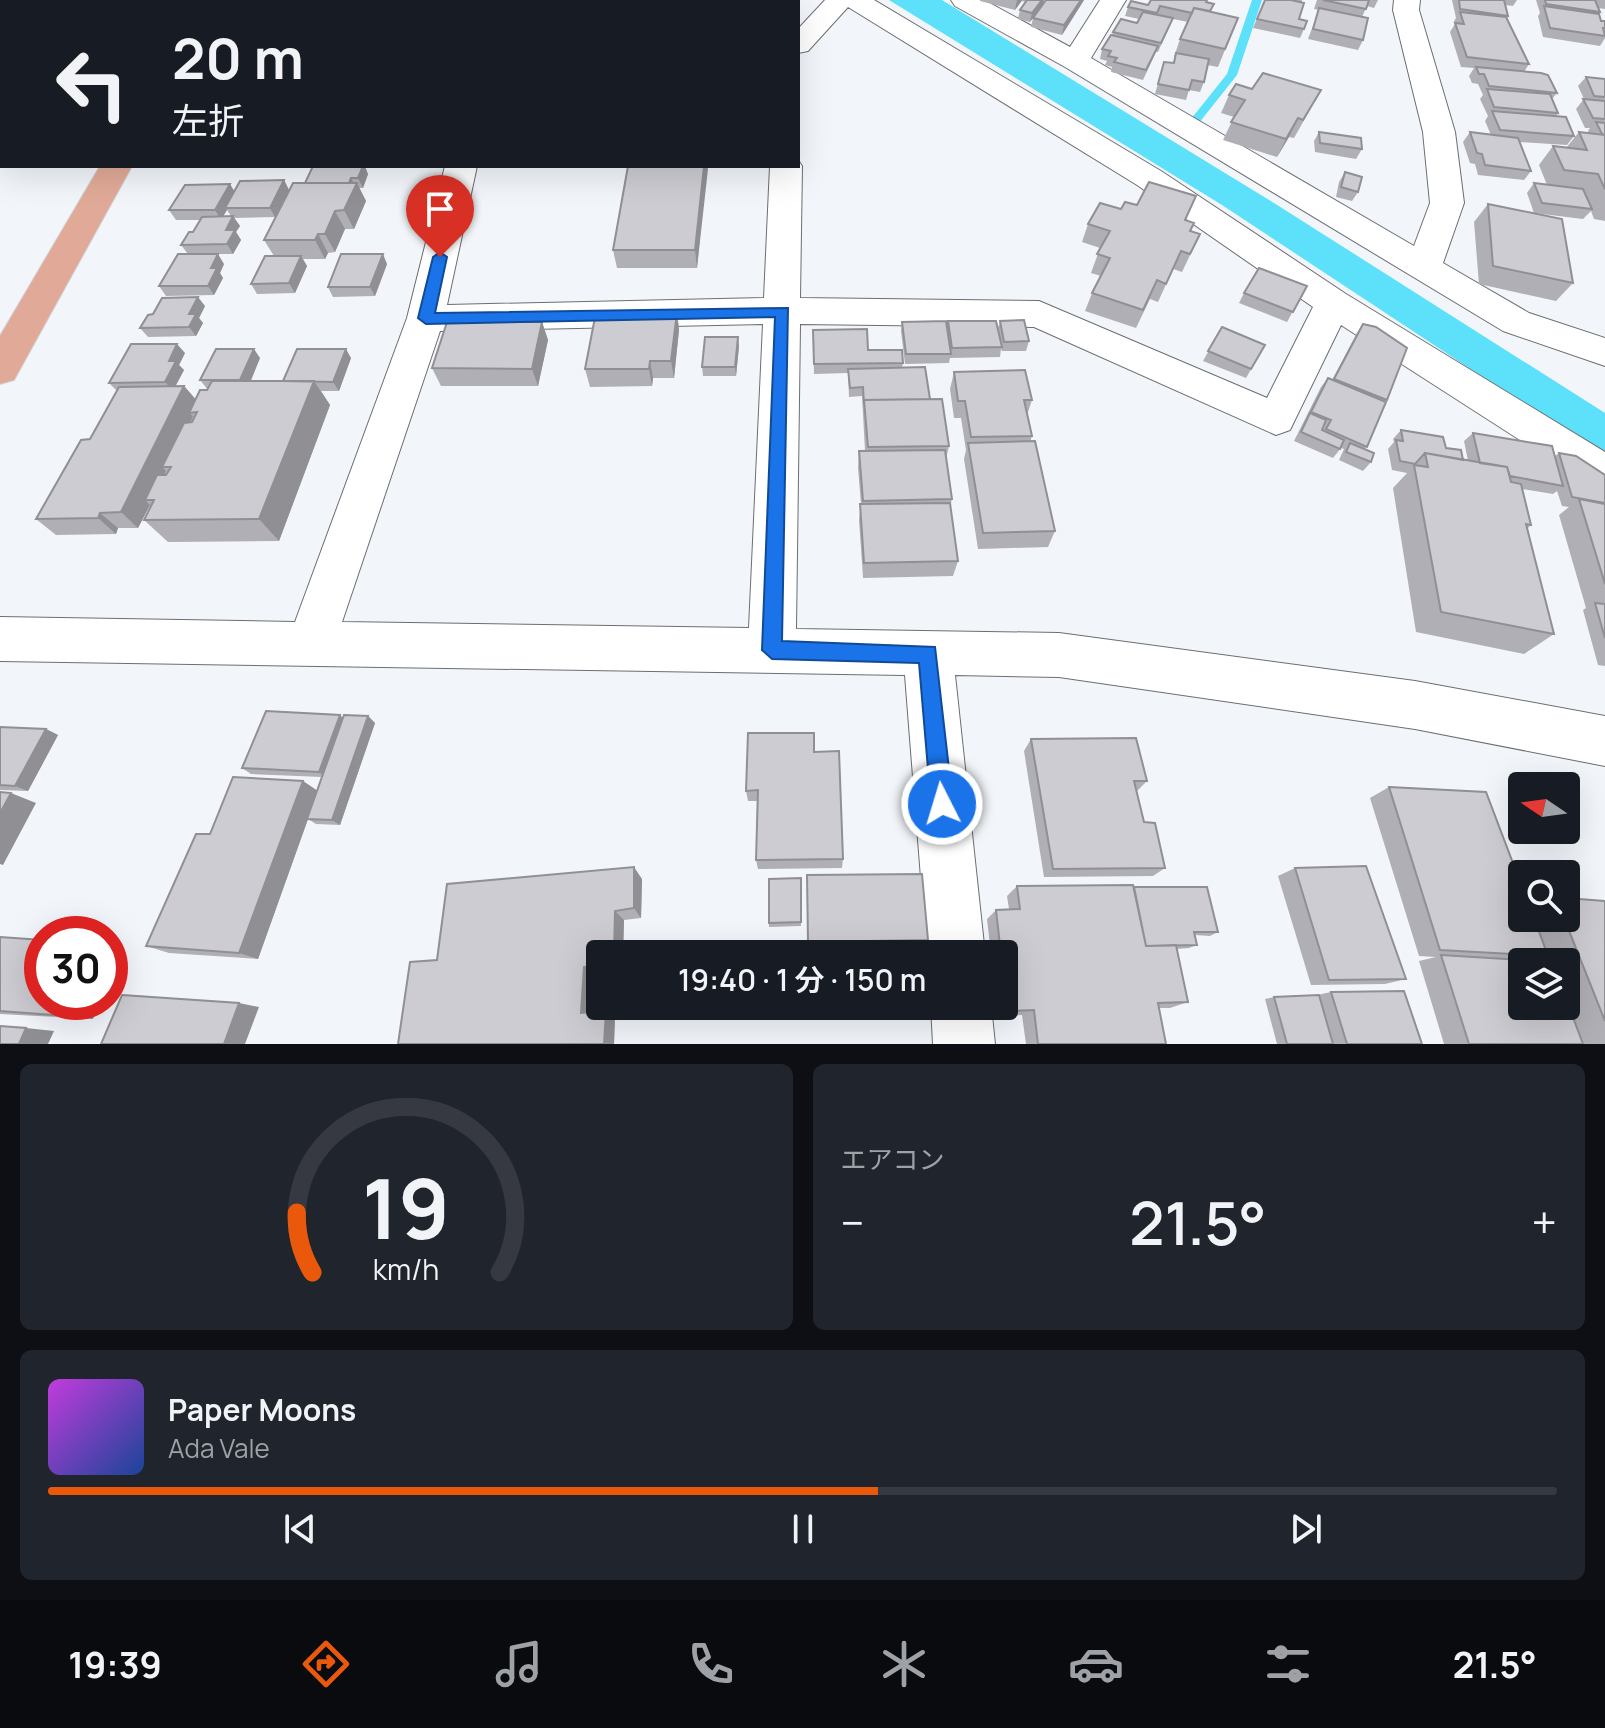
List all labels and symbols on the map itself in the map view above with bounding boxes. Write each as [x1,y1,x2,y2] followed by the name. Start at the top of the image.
[406,175,474,257] pin
[900,762,984,846] position arrow
[1508,772,1580,844] north arrow
[24,916,128,1020] speed limit sign: 30

